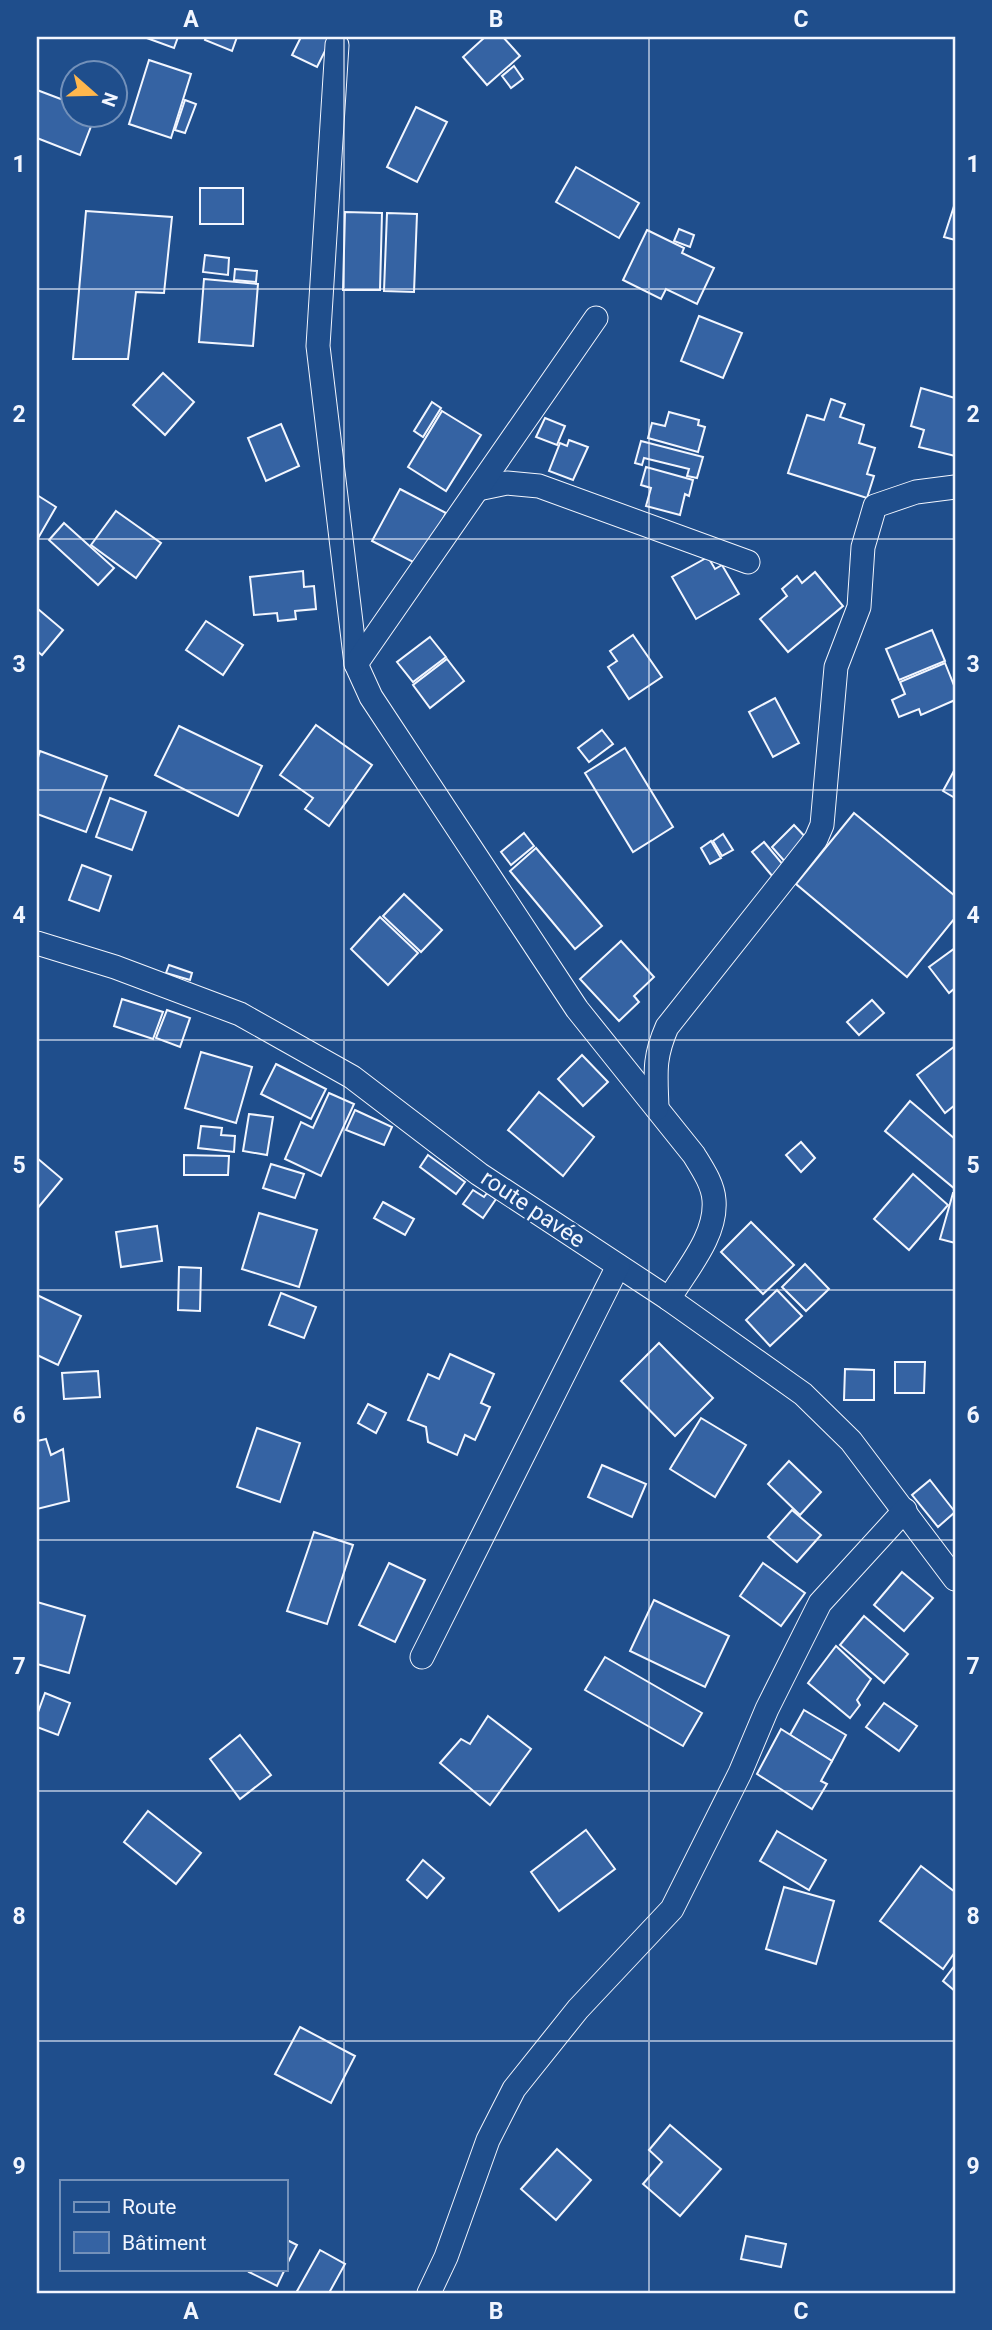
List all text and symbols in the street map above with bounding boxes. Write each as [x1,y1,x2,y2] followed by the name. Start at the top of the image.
[183,6,199,33] text: A
[489,6,503,33] text: B
[793,6,809,33] text: C
[60,60,130,130] north arrow
[96,89,123,110] text: N
[12,151,26,178] text: 1
[966,151,980,178] text: 1
[12,401,26,428] text: 2
[966,401,980,428] text: 2
[12,651,26,678] text: 3
[966,651,980,678] text: 3
[12,902,26,929] text: 4
[966,902,980,929] text: 4
[12,1152,26,1179] text: 5
[966,1152,980,1179] text: 5
[476,1164,590,1254] street label: route pavée
[12,1402,26,1429] text: 6
[966,1402,980,1429] text: 6
[12,1653,26,1680] text: 7
[966,1653,980,1680] text: 7
[12,1903,26,1930] text: 8
[966,1903,980,1930] text: 8
[12,2153,26,2180] text: 9
[966,2153,980,2180] text: 9
[60,2180,287,2270] legend
[122,2195,177,2219] text: Route
[122,2231,207,2255] text: Bâtiment
[183,2298,199,2325] text: A
[489,2298,503,2325] text: B
[793,2298,809,2325] text: C

